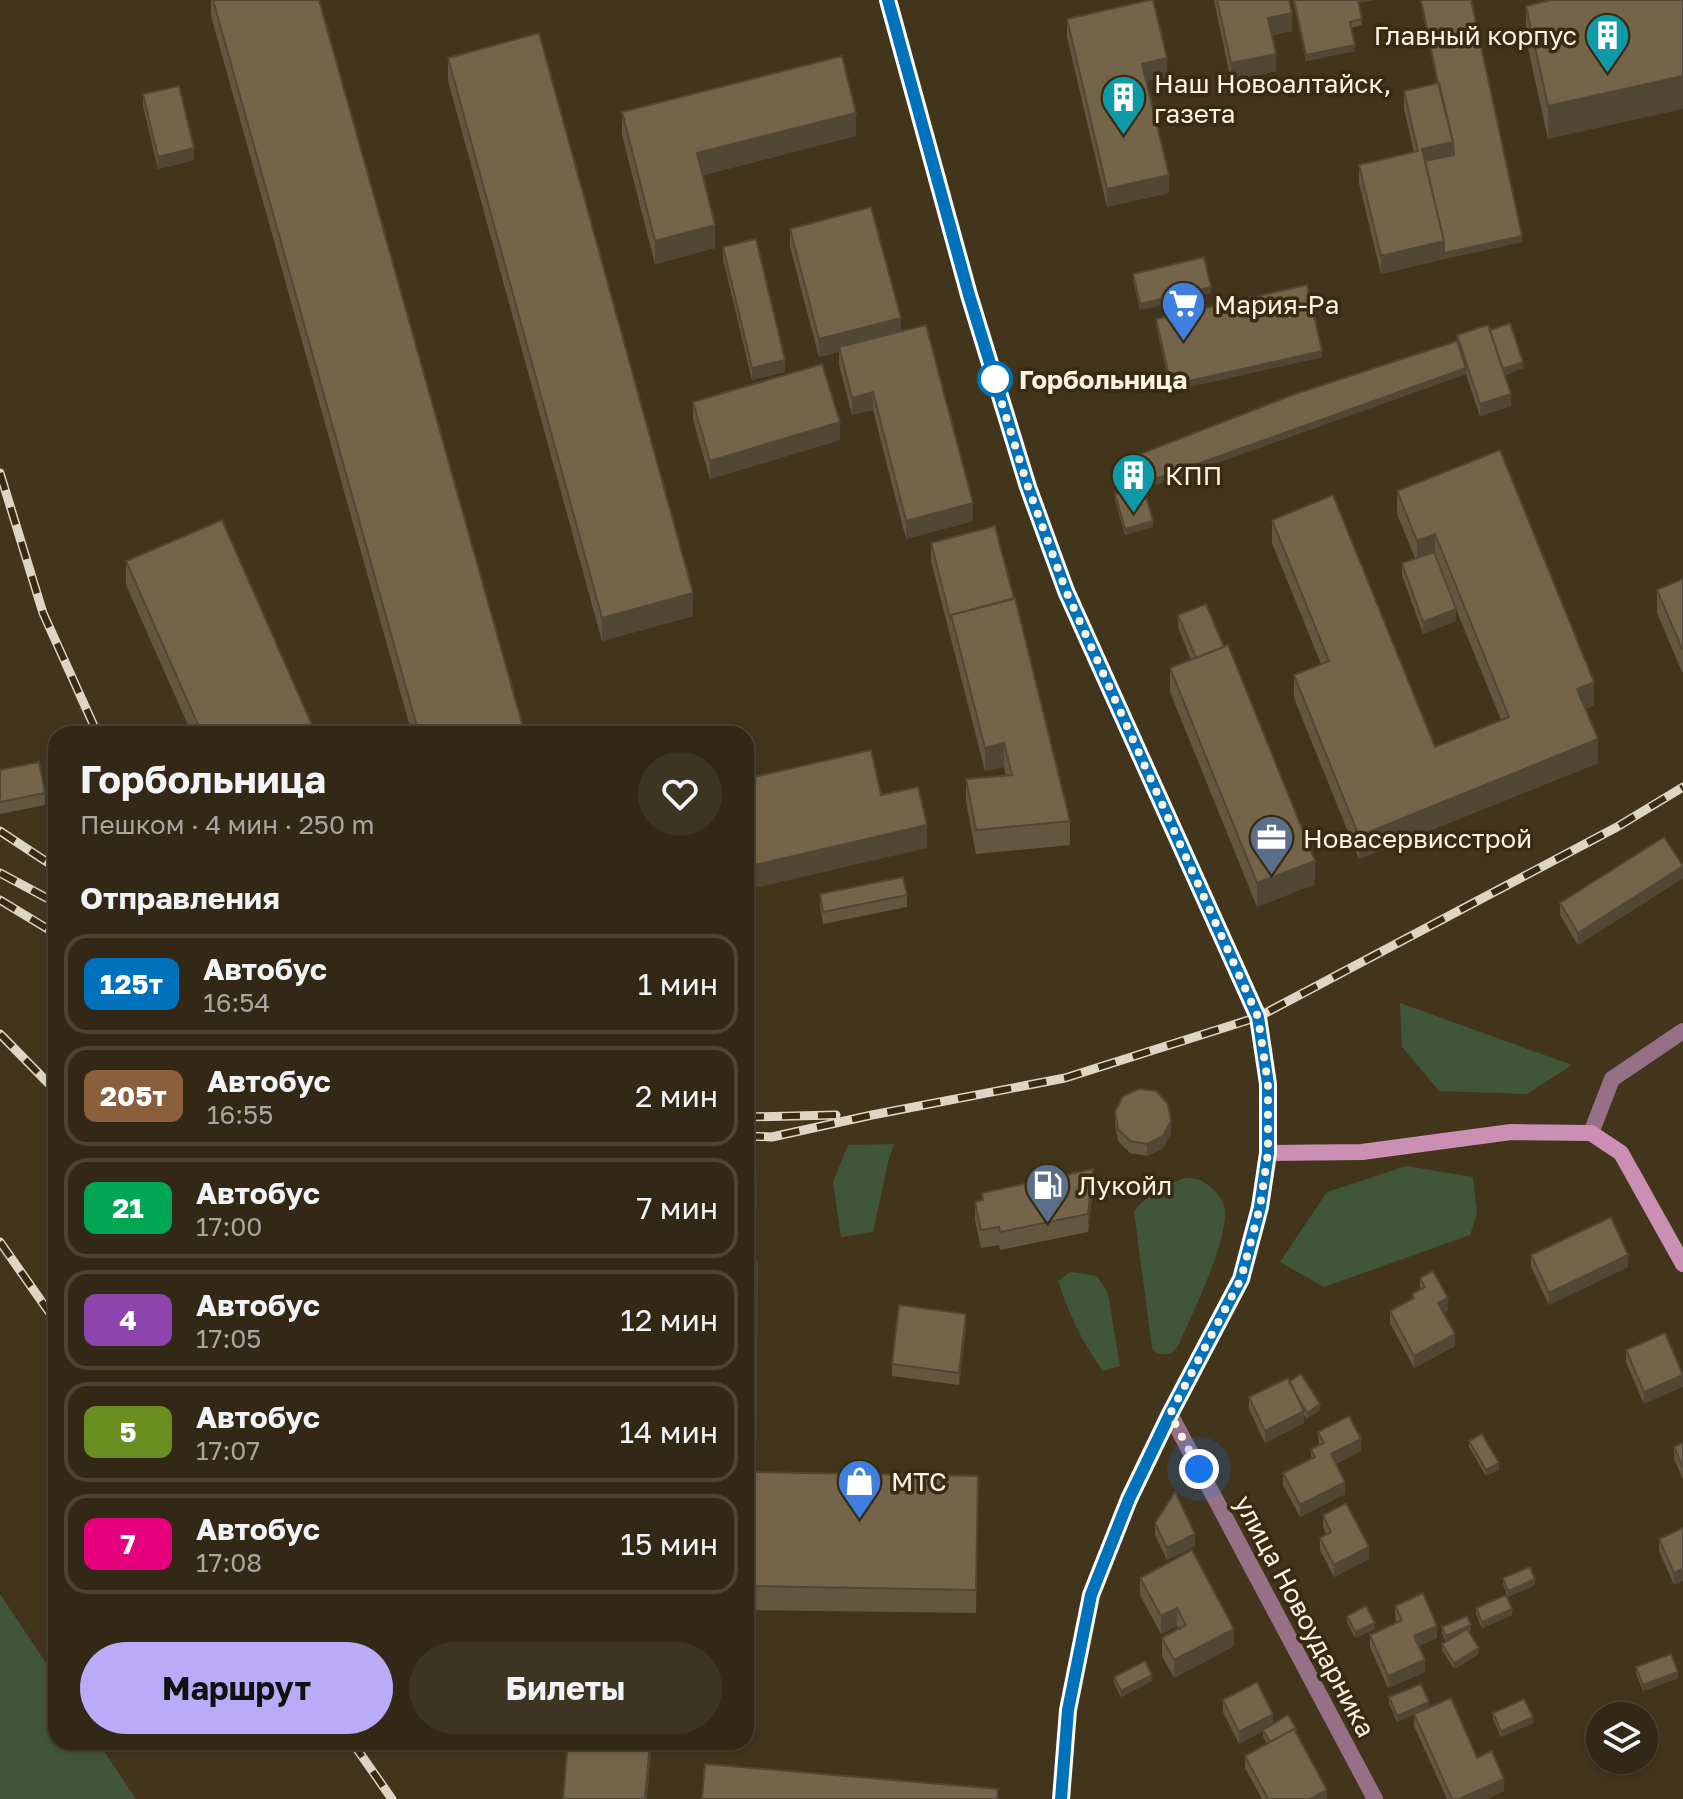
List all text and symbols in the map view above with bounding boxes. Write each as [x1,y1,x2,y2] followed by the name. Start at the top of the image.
[1584,11,1632,74] building icon: Главный корпус
[1374,20,1577,51] place label: Главный корпус
[1154,68,1392,129] place label: Наш Новоалтайск, газета
[1099,74,1147,137] building icon: Наш Новоалтайск, газета
[1159,280,1207,343] supermarket icon: Мария-Ра
[1214,289,1339,320] place label: Мария-Ра
[978,362,1012,396] marker: Горбольница
[1019,364,1187,395] place label: Горбольница
[1110,451,1158,514] building icon: КПП
[1165,460,1222,491] place label: КПП
[638,752,722,836] button: heart
[80,756,326,801] text: Горбольница
[80,809,375,840] text: Пешком · 4 мин · 250 m
[1248,814,1296,877] office icon: Новасервисстрой
[1303,823,1532,854] place label: Новасервисстрой
[80,880,280,916] text: Отправления
[203,951,327,987] text: Автобус
[638,966,718,1002] text: 1 мин
[100,967,163,1000] text: 125т
[203,987,270,1018] text: 16:54
[207,1063,331,1099] text: Автобус
[635,1078,718,1114] text: 2 мин
[100,1079,167,1112] text: 205т
[207,1099,273,1130] text: 16:55
[1023,1161,1071,1224] fuel station icon: Лукойл
[1078,1170,1172,1201] place label: Лукойл
[196,1175,320,1211] text: Автобус
[636,1190,718,1226] text: 7 мин
[112,1191,144,1224] text: 21
[196,1211,262,1242] text: 17:00
[196,1287,320,1323] text: Автобус
[620,1302,718,1338] text: 12 мин
[119,1303,137,1336] text: 4
[196,1323,261,1354] text: 17:05
[196,1399,320,1435] text: Автобус
[619,1414,718,1450] text: 14 мин
[119,1415,137,1448] text: 5
[196,1435,260,1466] text: 17:07
[1179,1449,1219,1489] your location
[836,1457,884,1520] shop icon: МТС
[891,1466,947,1497] place label: МТС
[1228,1490,1382,1742] street label: улица Новоударника
[196,1511,320,1547] text: Автобус
[620,1526,718,1562] text: 15 мин
[120,1527,136,1560] text: 7
[196,1547,262,1578] text: 17:08
[80,1642,393,1734] button: Маршрут
[409,1642,722,1734] button: Билеты
[1586,1702,1658,1774] map controls
[1586,1702,1658,1774] button: layers

